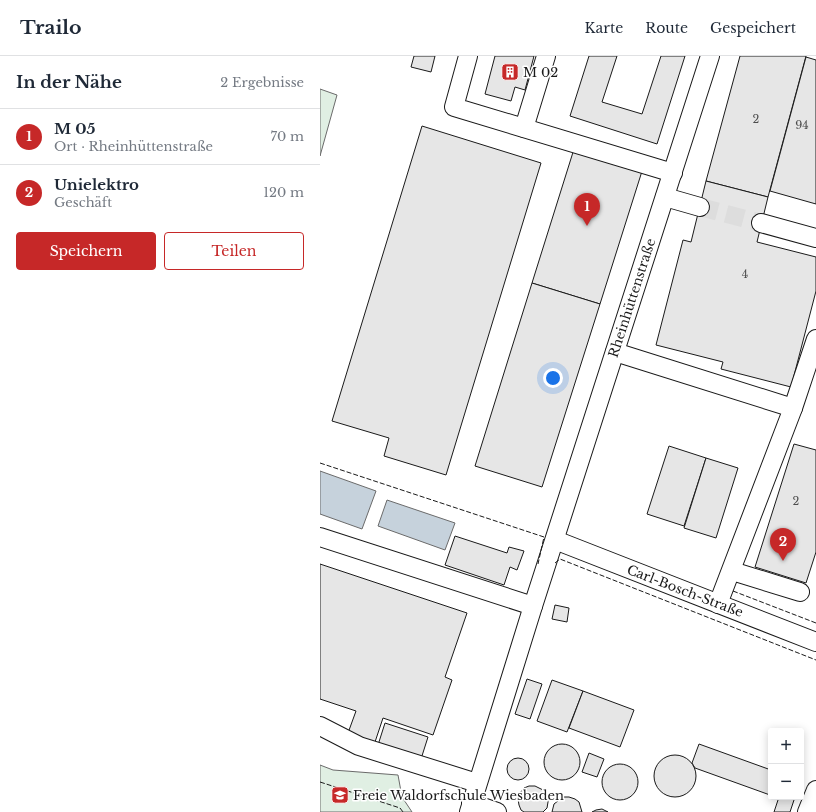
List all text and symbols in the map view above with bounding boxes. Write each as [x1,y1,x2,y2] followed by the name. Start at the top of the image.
[20,16,82,39] text: Trailo
[585,19,623,37] text: Karte
[645,19,688,37] text: Route
[710,19,796,37] text: Gespeichert
[500,62,520,82] building icon: M 02
[523,64,558,81] place label: M 02
[16,72,122,93] text: In der Nähe
[220,74,304,91] text: 2 Ergebnisse
[753,112,760,126] house number: 2
[795,118,809,132] house number: 94
[54,119,95,138] text: M 05
[26,128,32,145] text: 1
[271,128,304,145] text: 70 m
[54,138,213,155] text: Ort · Rheinhüttenstraße
[54,175,139,194] text: Unielektro
[25,184,33,201] text: 2
[263,184,304,201] text: 120 m
[574,193,600,226] pin: 1
[54,194,112,211] text: Geschäft
[16,232,156,270] button: Speichern
[164,232,304,270] button: Teilen
[605,236,659,360] street label: Rheinhüttenstraße
[742,267,748,281] house number: 4
[543,368,563,388] your location
[793,494,800,508] house number: 2
[770,528,796,561] pin: 2
[624,561,746,621] street label: Carl-Bosch-Straße
[768,728,804,800] map controls
[768,728,804,764] button: +
[768,764,804,800] button: −
[330,785,350,805] school or university icon: Freie Waldorfschule Wiesbaden
[353,787,564,804] place label: Freie Waldorfschule Wiesbaden

